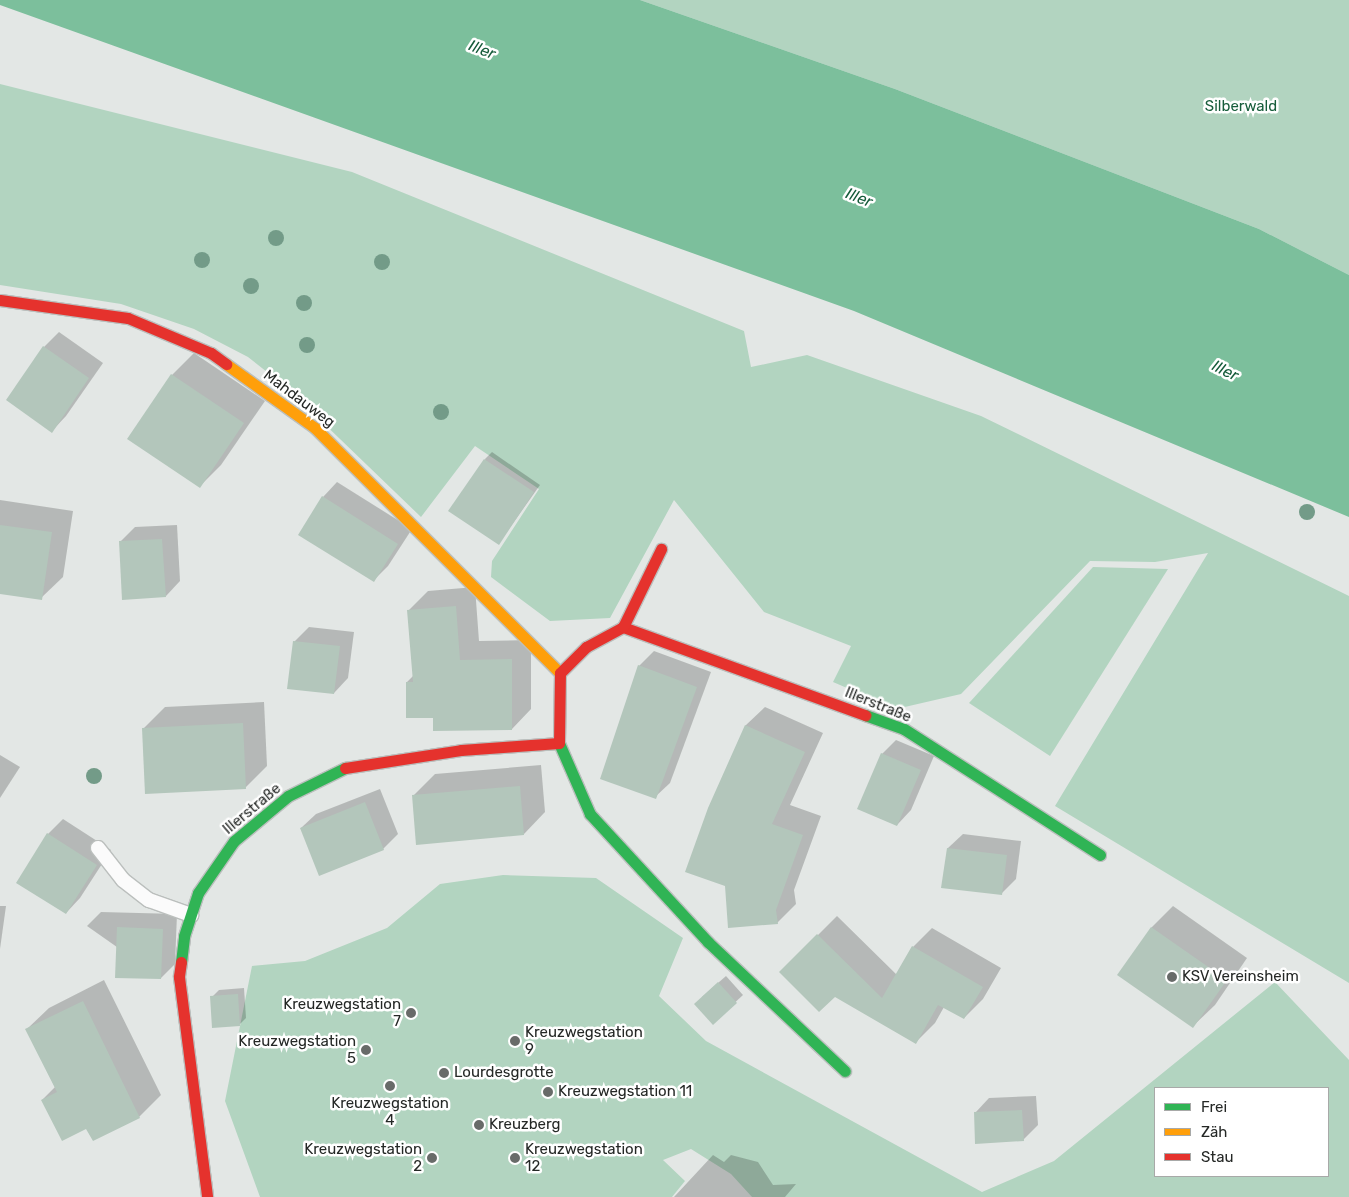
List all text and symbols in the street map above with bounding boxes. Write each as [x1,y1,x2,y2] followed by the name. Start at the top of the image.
[466,36,498,64] water label: Iller
[1205,98,1277,116] park label: Silberwald
[843,184,875,212] water label: Iller
[1209,356,1241,386] water label: Iller
[260,366,338,432] street label: Mahdauweg
[842,684,914,726] street label: Illerstraße
[219,780,285,838] street label: Illerstraße
[1182,968,1300,986] place label: KSV Vereinsheim
[1166,971,1178,983] marker: KSV Vereinsheim
[283,995,401,1030] place label: Kreuzwegstation 7
[405,1007,417,1019] marker: Kreuzwegstation 7
[525,1023,643,1058] place label: Kreuzwegstation 9
[238,1032,356,1067] place label: Kreuzwegstation 5
[509,1035,521,1047] marker: Kreuzwegstation 9
[360,1044,372,1056] marker: Kreuzwegstation 5
[454,1064,554,1082] place label: Lourdesgrotte
[438,1067,450,1079] marker: Lourdesgrotte
[384,1080,396,1092] marker: Kreuzwegstation 4
[558,1083,692,1101] place label: Kreuzwegstation 11
[542,1086,554,1098] marker: Kreuzwegstation 11
[1154,1087,1329,1177] legend
[331,1094,449,1129] place label: Kreuzwegstation 4
[1201,1098,1227,1116] text: Frei
[489,1116,560,1134] place label: Kreuzberg
[473,1119,485,1131] marker: Kreuzberg
[1201,1123,1227,1141] text: Zäh
[304,1140,422,1175] place label: Kreuzwegstation 2
[525,1140,643,1175] place label: Kreuzwegstation 12
[1201,1148,1234,1166] text: Stau
[426,1152,438,1164] marker: Kreuzwegstation 2
[509,1152,521,1164] marker: Kreuzwegstation 12

